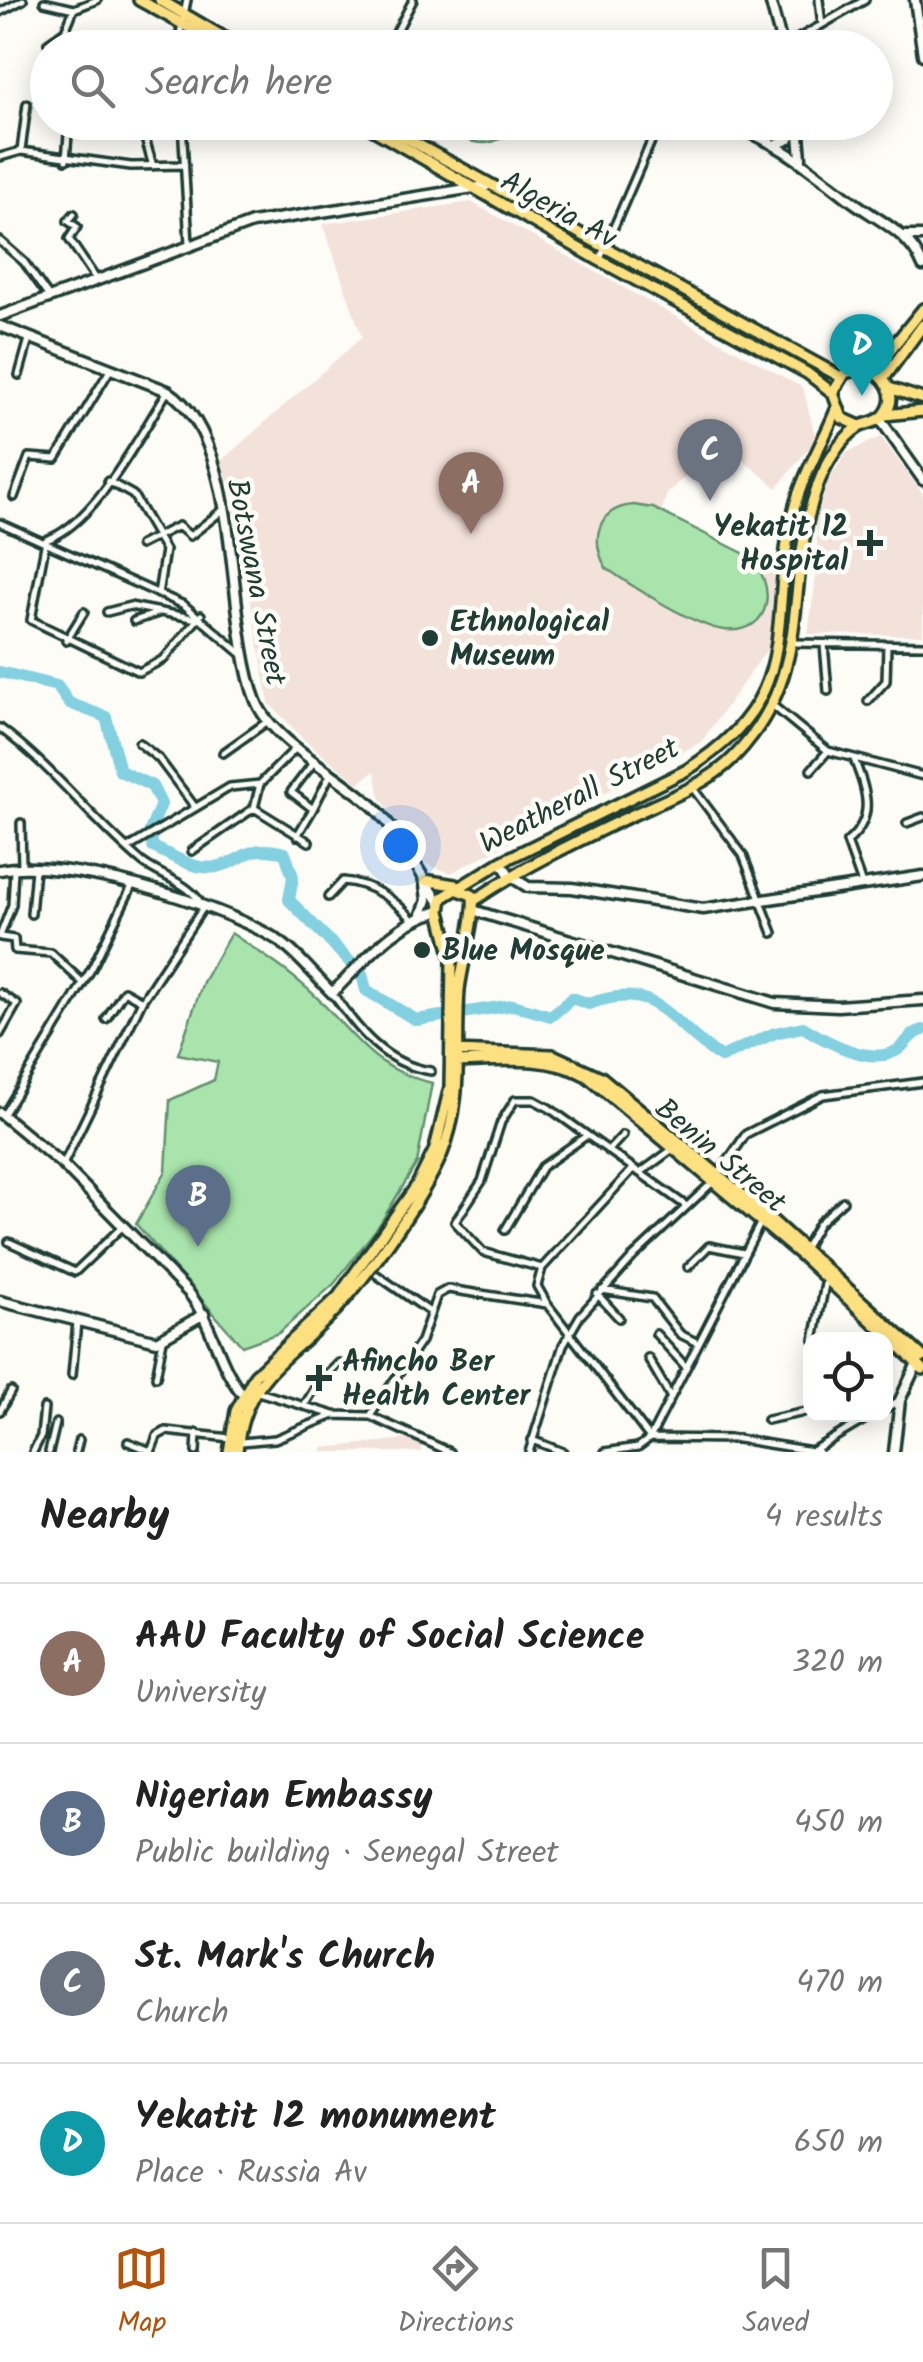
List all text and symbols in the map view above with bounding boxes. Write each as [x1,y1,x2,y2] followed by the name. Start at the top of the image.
[30,30,893,140] search box
[145,55,332,115] text: Search here
[65,58,120,113] icon: search
[491,159,626,263] street label: Algeria Av
[830,314,894,396] pin: D
[678,418,742,501] pin: C
[438,452,504,534] pin: A
[211,475,299,690] street label: Botswana Street
[713,504,848,586] place label: Yekatit 12 Hospital
[857,530,883,556] marker: Yekatit 12 Hospital
[450,599,609,681] place label: Ethnological Museum
[419,627,441,649] marker: Ethnological Museum
[471,726,689,868] street label: Weatherall Street
[375,820,426,871] your location
[442,928,605,976] place label: Blue Mosque
[411,939,433,961] marker: Blue Mosque
[643,1087,797,1227] street label: Benin Street
[166,1164,230,1247] pin: B
[803,1332,893,1422] map controls
[803,1332,893,1422] button: locate
[342,1339,531,1421] place label: Afincho Ber Health Center
[306,1365,332,1391] marker: Afincho Ber Health Center
[40,1484,169,1551] text: Nearby
[765,1492,883,1543] text: 4 results
[135,1608,644,1668] text: AAU Faculty of Social Science
[62,1638,83,1689] text: A
[792,1638,883,1689] text: 320 m
[135,1668,266,1719] text: University
[135,1768,433,1828] text: Nigerian Embassy
[63,1798,82,1849] text: B
[794,1798,883,1849] text: 450 m
[135,1828,559,1879] text: Public building · Senegal Street
[135,1928,435,1988] text: St. Mark's Church
[63,1958,82,2009] text: C
[796,1958,883,2009] text: 470 m
[135,1988,229,2039] text: Church
[135,2088,496,2148] text: Yekatit 12 monument
[62,2118,83,2169] text: D
[794,2118,883,2169] text: 650 m
[135,2148,367,2199] text: Place · Russia Av
[114,2241,169,2346] tab: Map
[398,2241,514,2346] tab: Directions
[742,2241,809,2346] tab: Saved

